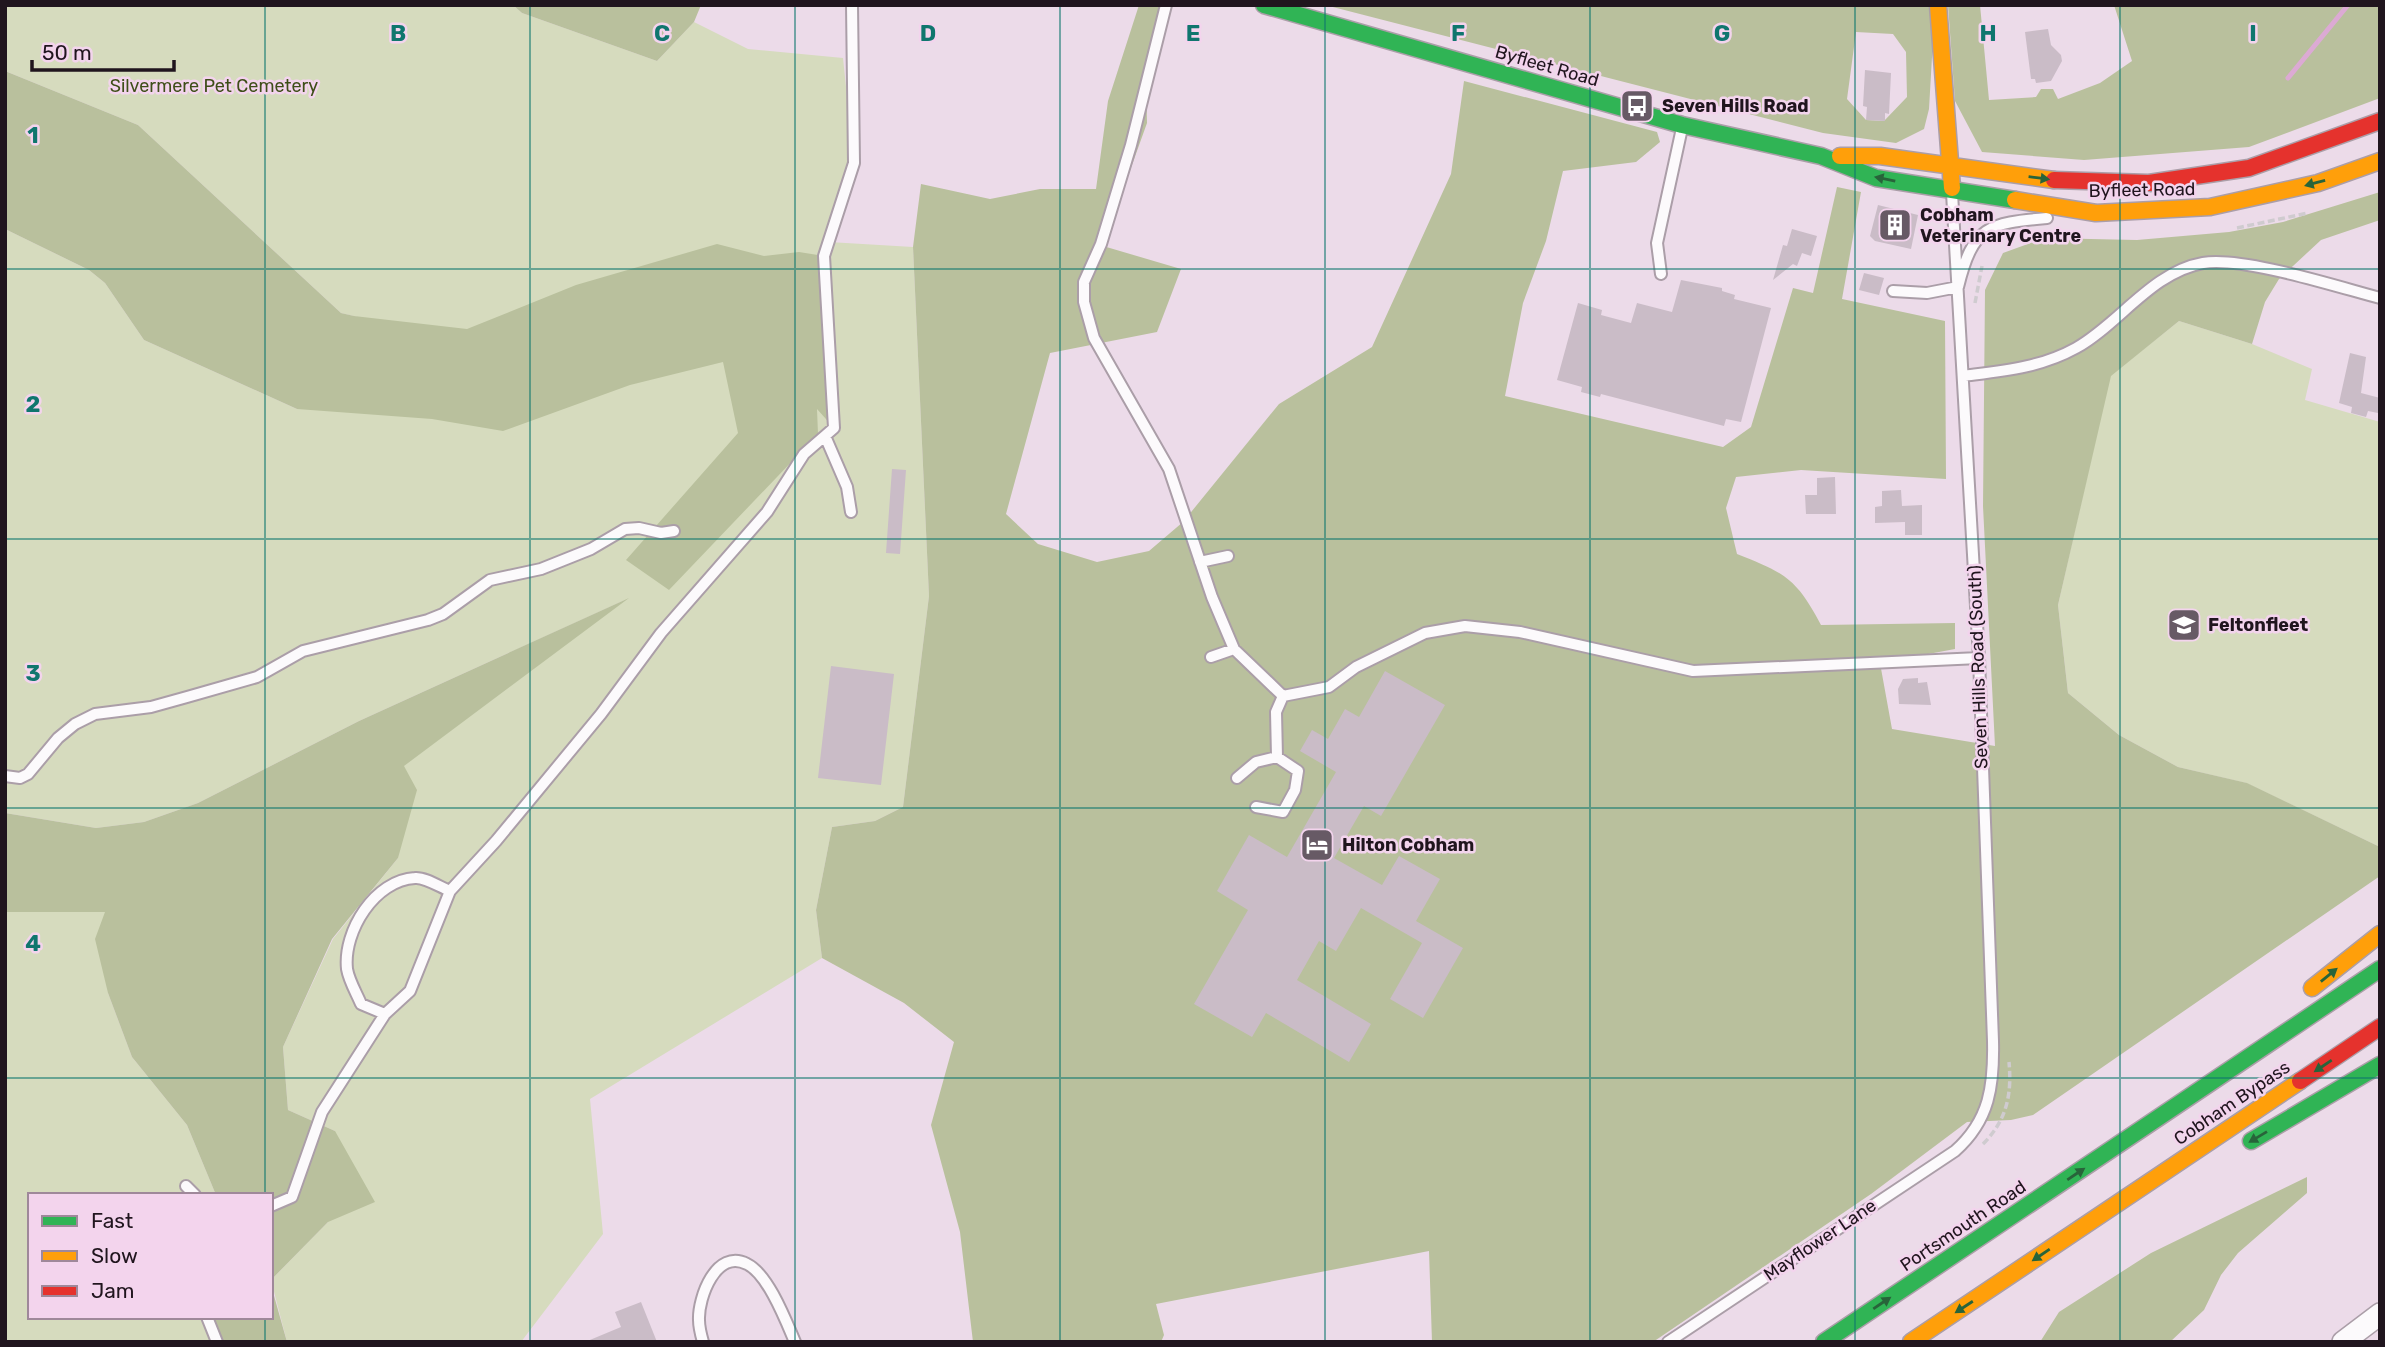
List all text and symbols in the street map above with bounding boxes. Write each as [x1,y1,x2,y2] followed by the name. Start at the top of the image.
[390,19,406,47] text: B
[654,19,670,47] text: C
[920,19,936,47] text: D
[1186,19,1200,47] text: E
[1451,19,1465,47] text: F
[1714,19,1730,47] text: G
[1979,19,1997,47] text: H
[2249,19,2257,47] text: I
[32,28,173,72] scale bar
[42,40,92,65] text: 50 m
[1493,41,1601,91] street label: Byfleet Road
[110,75,318,97] park label: Silvermere Pet Cemetery
[1618,87,1656,125] bus stop icon: Seven Hills Road
[1662,95,1809,117] place label: Seven Hills Road
[27,121,39,149] text: 1
[2028,172,2050,183] one-way arrow
[1874,174,1896,185] one-way arrow
[2088,178,2196,202] street label: Byfleet Road
[2304,178,2326,189] one-way arrow
[1920,204,2081,247] place label: Cobham Veterinary Centre
[1876,206,1914,244] building icon: Cobham Veterinary Centre
[26,390,40,418] text: 2
[1963,565,1993,769] street label: Seven Hills Road (South)
[2165,606,2203,644] school or university icon: Feltonfleet
[2208,614,2308,636] place label: Feltonfleet
[25,659,41,687] text: 3
[1298,826,1336,864] hotel icon: Hilton Cobham
[1342,834,1474,856] place label: Hilton Cobham
[25,929,41,957] text: 4
[2320,967,2338,982] one-way arrow
[2170,1056,2294,1150] street label: Cobham Bypass
[2313,1059,2333,1072] one-way arrow
[2248,1131,2268,1143] one-way arrow
[2066,1167,2085,1180] one-way arrow
[1896,1176,2030,1276] street label: Portsmouth Road
[28,1193,273,1319] legend
[1760,1194,1880,1286] street label: Mayflower Lane
[91,1208,133,1233] text: Fast
[91,1243,138,1268] text: Slow
[2032,1248,2050,1262] one-way arrow
[91,1278,135,1303] text: Jam
[1872,1297,1891,1310] one-way arrow
[1955,1300,1973,1314] one-way arrow

